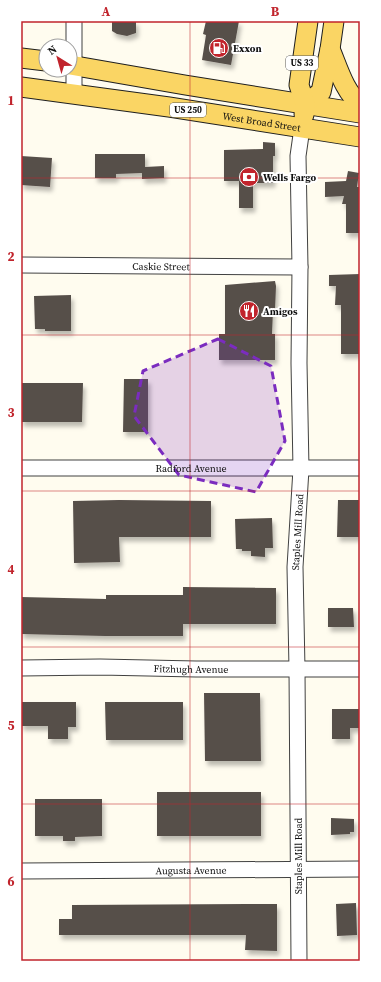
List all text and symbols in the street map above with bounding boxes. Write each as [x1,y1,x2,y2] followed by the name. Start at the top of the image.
[102,3,111,20] text: A
[271,3,280,20] text: B
[208,37,230,59] fuel station icon: Exxon
[38,38,78,78] north arrow
[45,42,60,59] text: N
[233,42,262,55] place label: Exxon
[286,56,318,70] road number: US 33
[7,92,15,109] text: 1
[170,103,206,117] road number: US 250
[221,109,302,135] street label: West Broad Street
[238,166,260,188] bank icon: Wells Fargo
[263,171,316,184] place label: Wells Fargo
[7,248,15,265] text: 2
[132,260,191,273] street label: Caskie Street
[238,300,260,322] restaurant icon: Amigos
[263,305,298,318] place label: Amigos
[7,404,15,421] text: 3
[155,462,227,475] street label: Radford Avenue
[289,493,306,570] street label: Staples Mill Road
[7,561,15,578] text: 4
[154,662,228,676] street label: Fitzhugh Avenue
[7,717,15,734] text: 5
[292,817,305,894] street label: Staples Mill Road
[155,864,227,877] street label: Augusta Avenue
[7,873,15,890] text: 6

